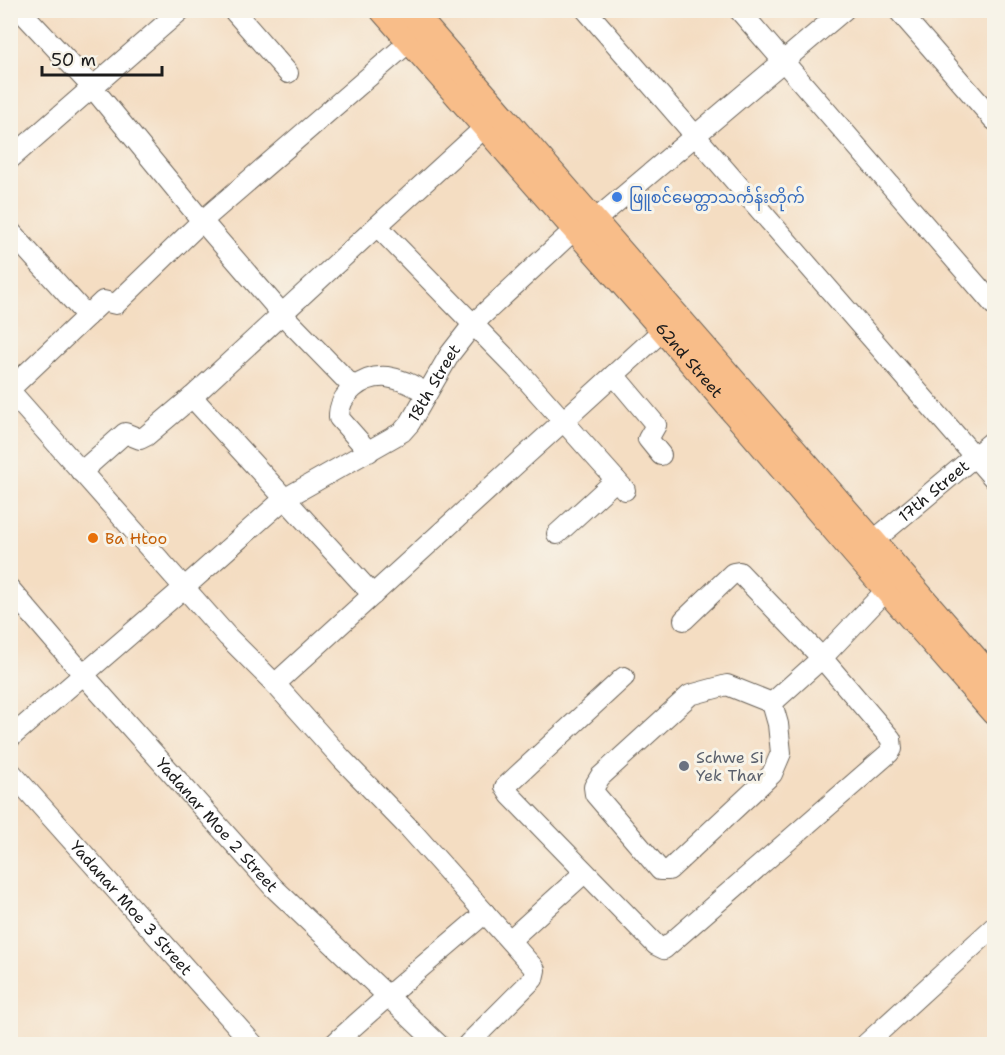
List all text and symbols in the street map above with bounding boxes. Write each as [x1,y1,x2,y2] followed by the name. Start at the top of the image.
[42,39,162,77] scale bar
[51,48,96,72] text: 50 m
[629,186,805,212] place label: ဖြူစင်မေတ္တာသင်္ကန်းတိုက်
[610,190,624,204] marker: ဖြူစင်မေတ္တာသင်္ကန်းတိုက်
[651,317,728,402] street label: 62nd Street
[403,339,465,425] street label: 18th Street
[894,455,973,526] street label: 17th Street
[105,528,167,549] place label: Ba Htoo
[86,531,100,545] marker: Ba Htoo
[696,747,764,786] place label: Schwe Si Yek Thar
[152,753,283,896] street label: Yadanar Moe 2 Street
[677,759,691,773] marker: Schwe Si Yek Thar
[66,836,197,979] street label: Yadanar Moe 3 Street

